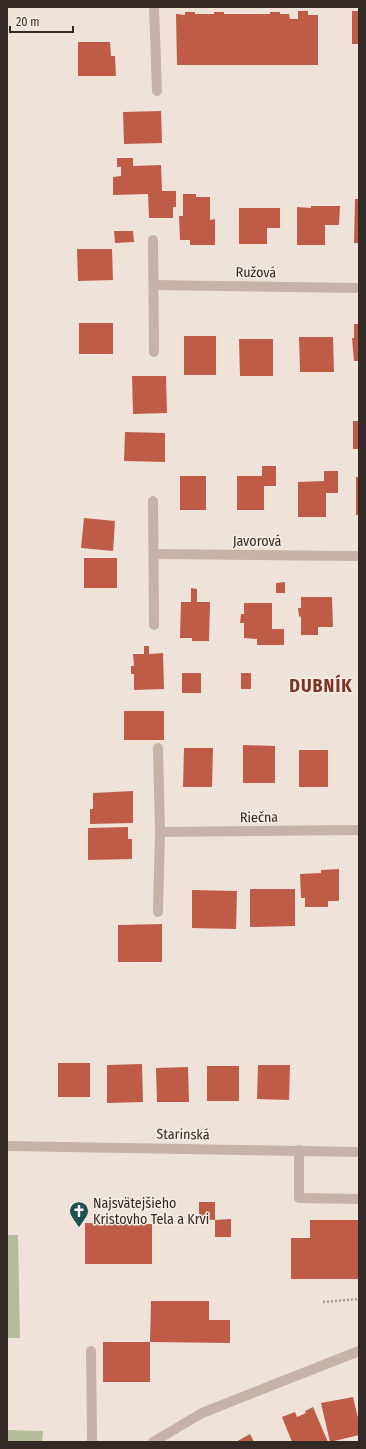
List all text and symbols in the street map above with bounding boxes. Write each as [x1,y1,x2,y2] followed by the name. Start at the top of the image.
[10,8,73,34] scale bar
[16,15,40,29] text: 20 m
[236,264,277,281] street label: Ružová
[233,533,281,550] street label: Javorová
[289,674,353,697] district label: DUBNÍK
[240,809,278,826] street label: Riečna
[156,1126,210,1143] street label: Starinská
[93,1195,209,1228] place label: Najsvätejšieho Kristovho Tela a Krvi
[68,1200,90,1228] church icon: Najsvätejšieho Kristovho Tela a Krvi

